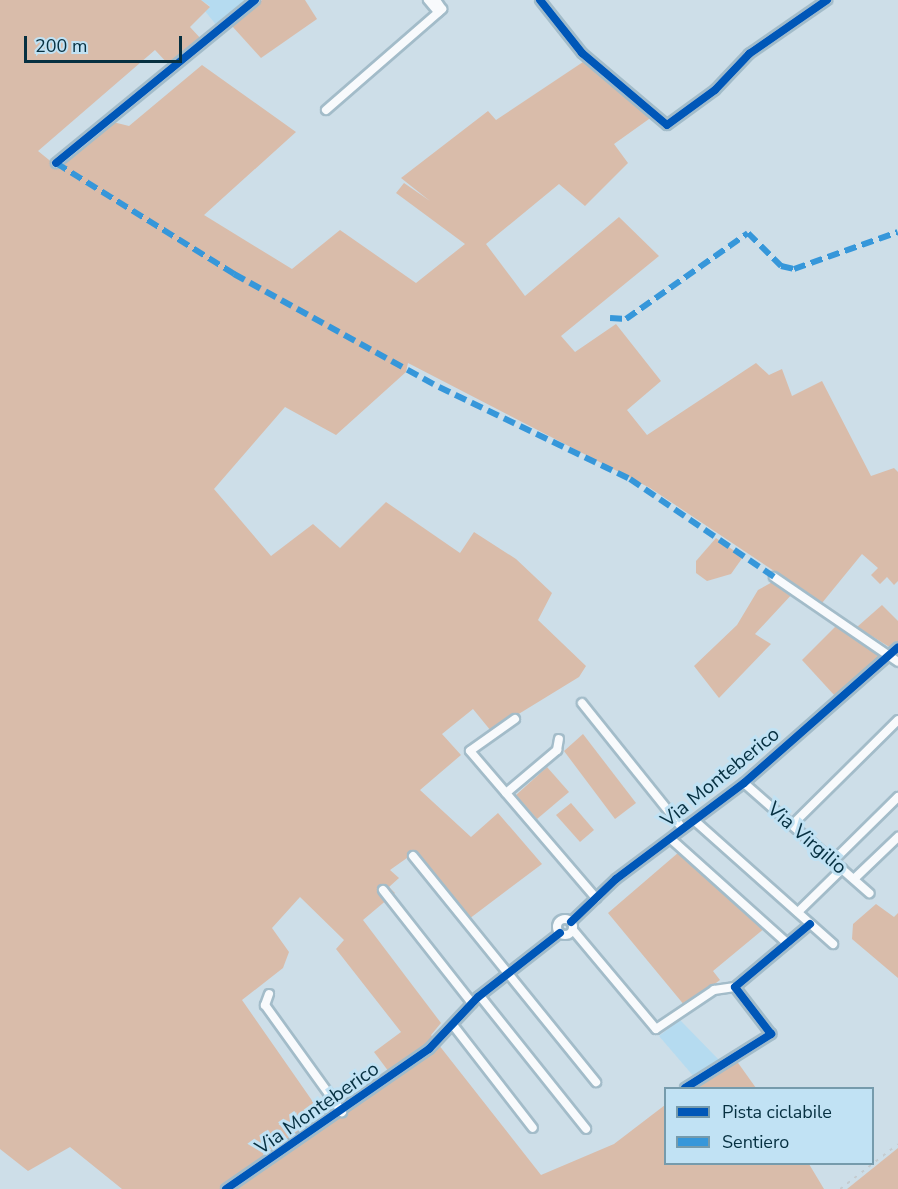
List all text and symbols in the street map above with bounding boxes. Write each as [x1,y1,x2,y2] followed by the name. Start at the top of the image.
[27,24,184,62] scale bar
[35,34,87,58] text: 200 m
[656,722,784,832] street label: Via Monteberico
[762,797,852,879] street label: Via Virgilio
[250,1056,384,1160] street label: Via Monteberico
[664,1087,874,1165] legend
[722,1100,832,1124] text: Pista ciclabile
[722,1130,789,1154] text: Sentiero

